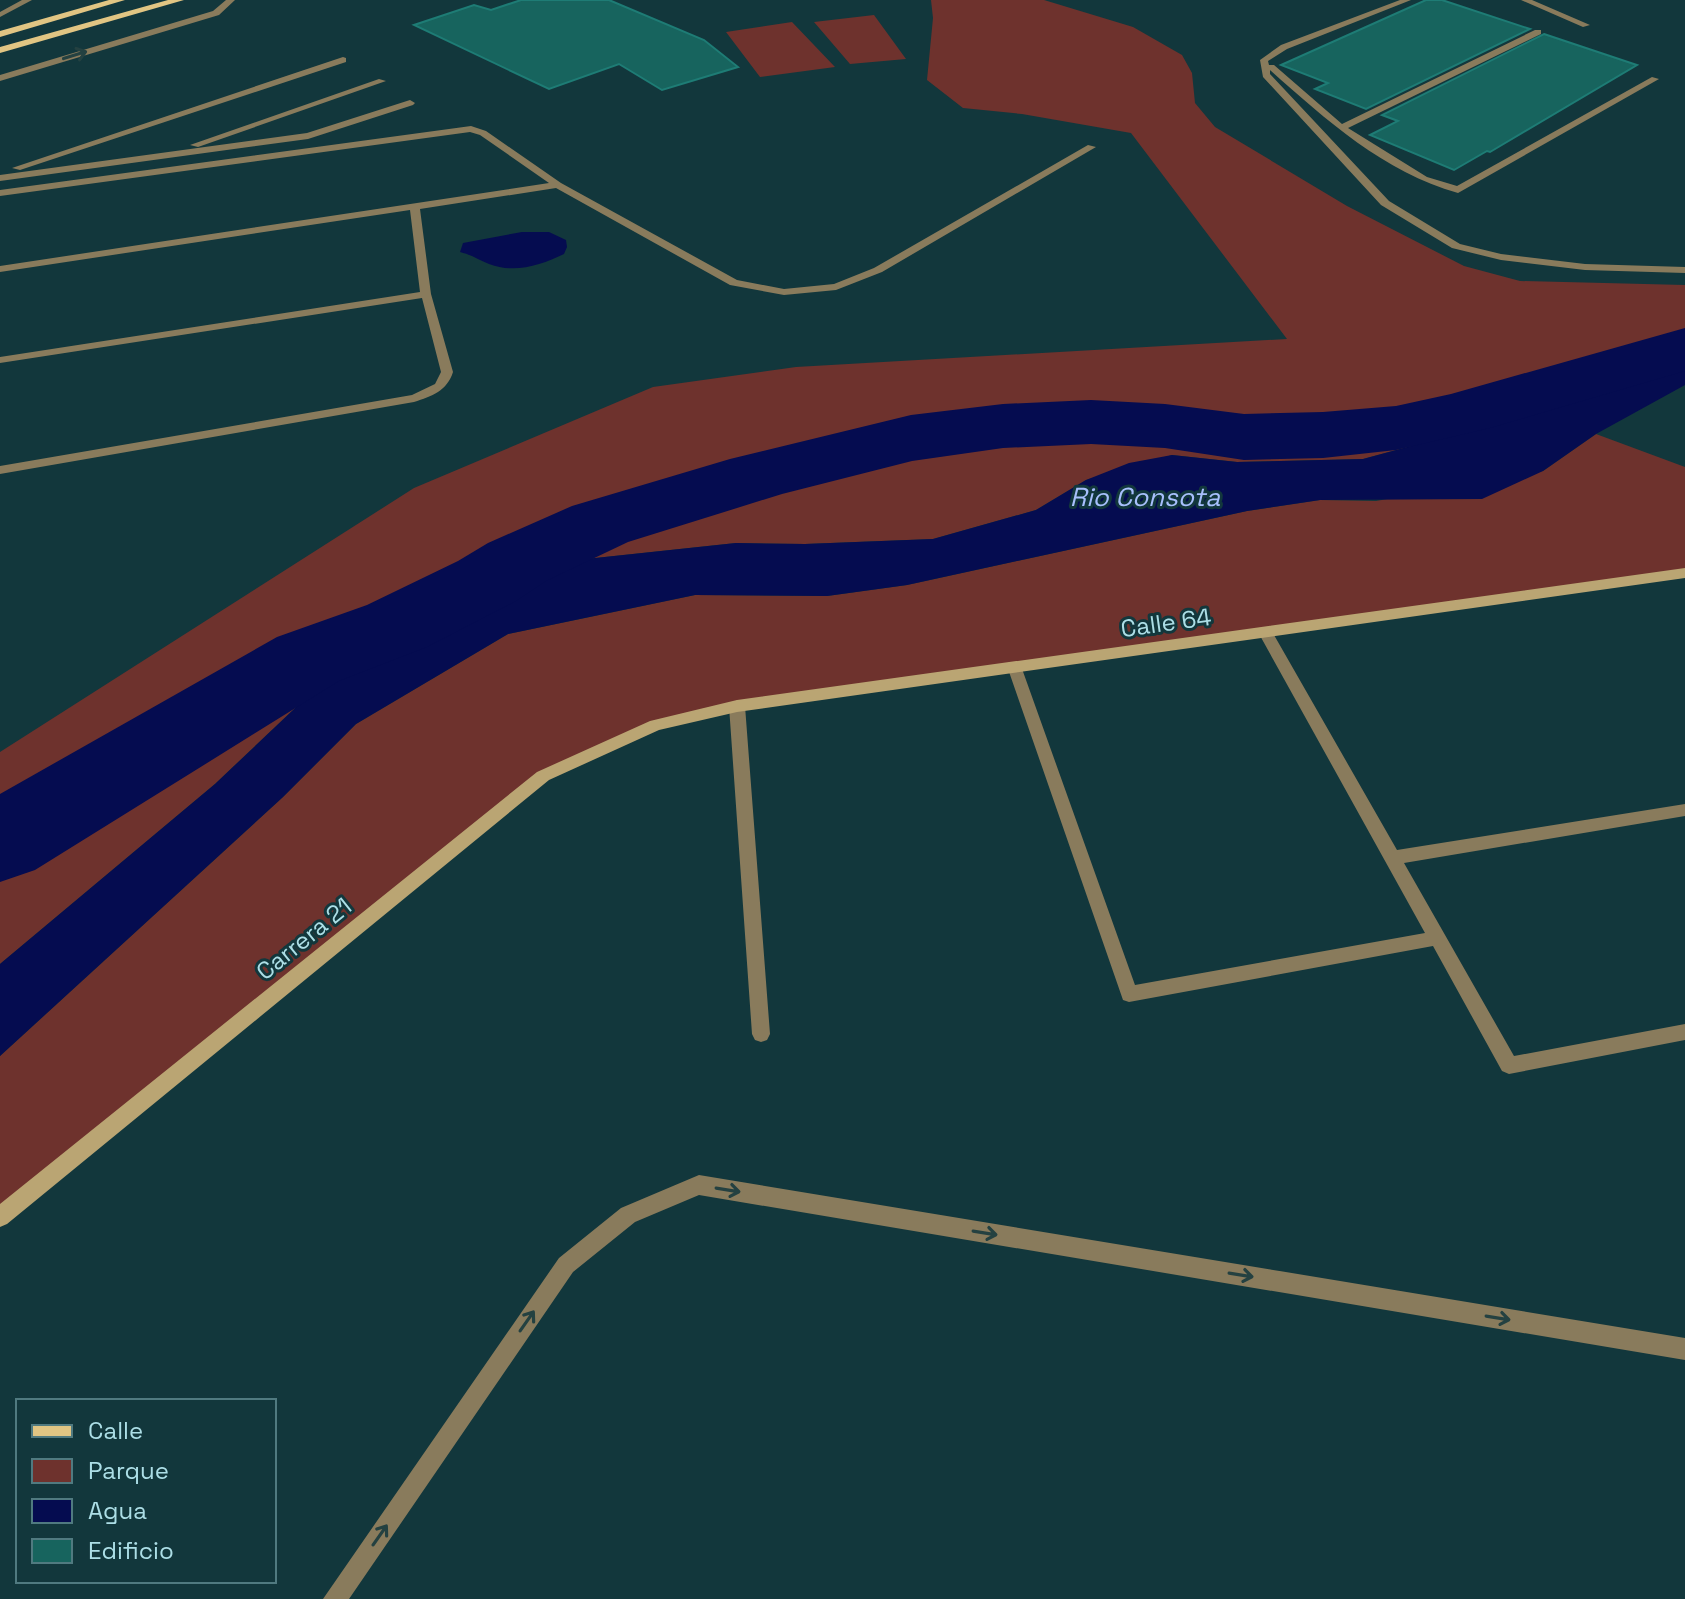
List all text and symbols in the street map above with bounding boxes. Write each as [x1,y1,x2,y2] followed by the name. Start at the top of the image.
[61,47,87,62] one-way arrow
[1070,480,1221,514] water label: Rio Consota
[1119,601,1213,644] street label: Calle 64
[250,891,358,987] street label: Carrera 21
[715,1184,740,1199] one-way arrow
[971,1226,997,1241] one-way arrow
[1228,1268,1253,1283] one-way arrow
[519,1310,535,1332] one-way arrow
[1485,1311,1510,1326] one-way arrow
[16,1399,276,1583] legend
[88,1415,143,1446] text: Calle
[88,1455,169,1486] text: Parque
[88,1495,147,1526] text: Agua
[372,1524,388,1546] one-way arrow
[88,1535,174,1566] text: Edificio

